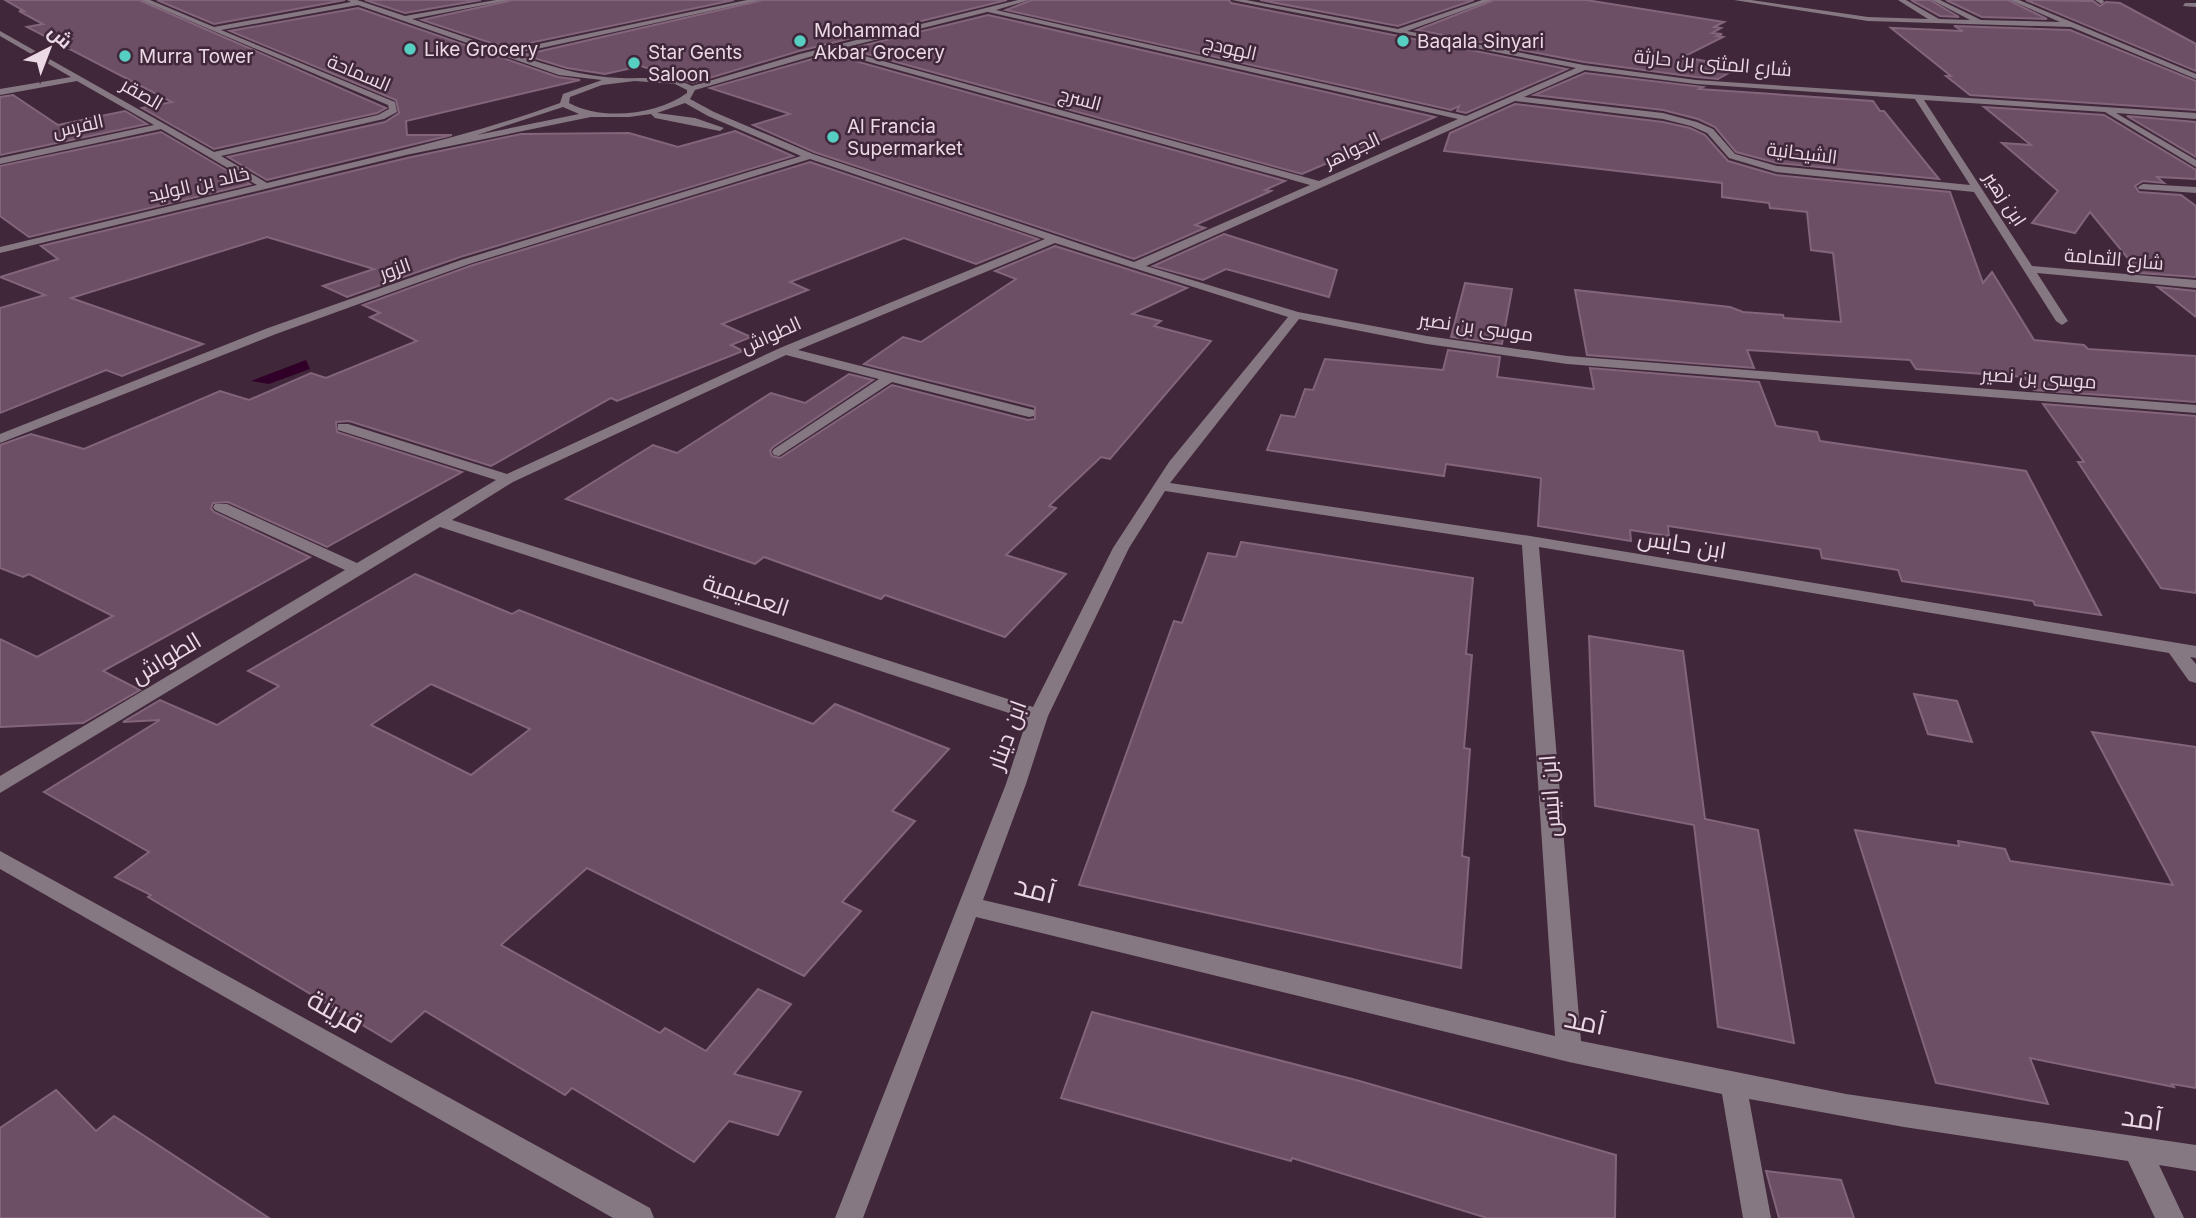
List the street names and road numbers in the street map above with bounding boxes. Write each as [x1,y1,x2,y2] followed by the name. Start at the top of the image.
[1201,31,1259,67] street label: الهودج
[1633,45,1793,83] street label: شارع المثنى بن حارثة
[324,49,394,97] street label: السماحة
[116,72,167,115] street label: الصقر
[1056,82,1104,118] street label: السرج
[51,109,105,143] street label: الفرس
[1320,127,1383,173] street label: الجواهر
[1765,137,1839,169] street label: الشيحانية
[146,161,252,207] street label: خالد بن الوليد
[1978,167,2031,231] street label: ابن زهير
[2063,243,2165,277] street label: شارع الثمامة
[375,253,414,285] street label: الزور
[1416,307,1535,346] street label: موسى بن نصير
[737,312,805,358] street label: الطواش
[1980,362,2097,393] street label: موسى بن نصير
[1636,523,1728,565] street label: ابن حابس
[699,568,793,622] street label: العصيمية
[126,626,206,690] street label: الطواش
[981,697,1032,775] street label: ابن دينار
[1533,754,1567,838] street label: ابن انيس
[1011,868,1059,911] street label: آمد
[302,982,370,1040] street label: قرينة
[1562,1000,1609,1042] street label: آمد
[2120,1098,2165,1138] street label: آمد

